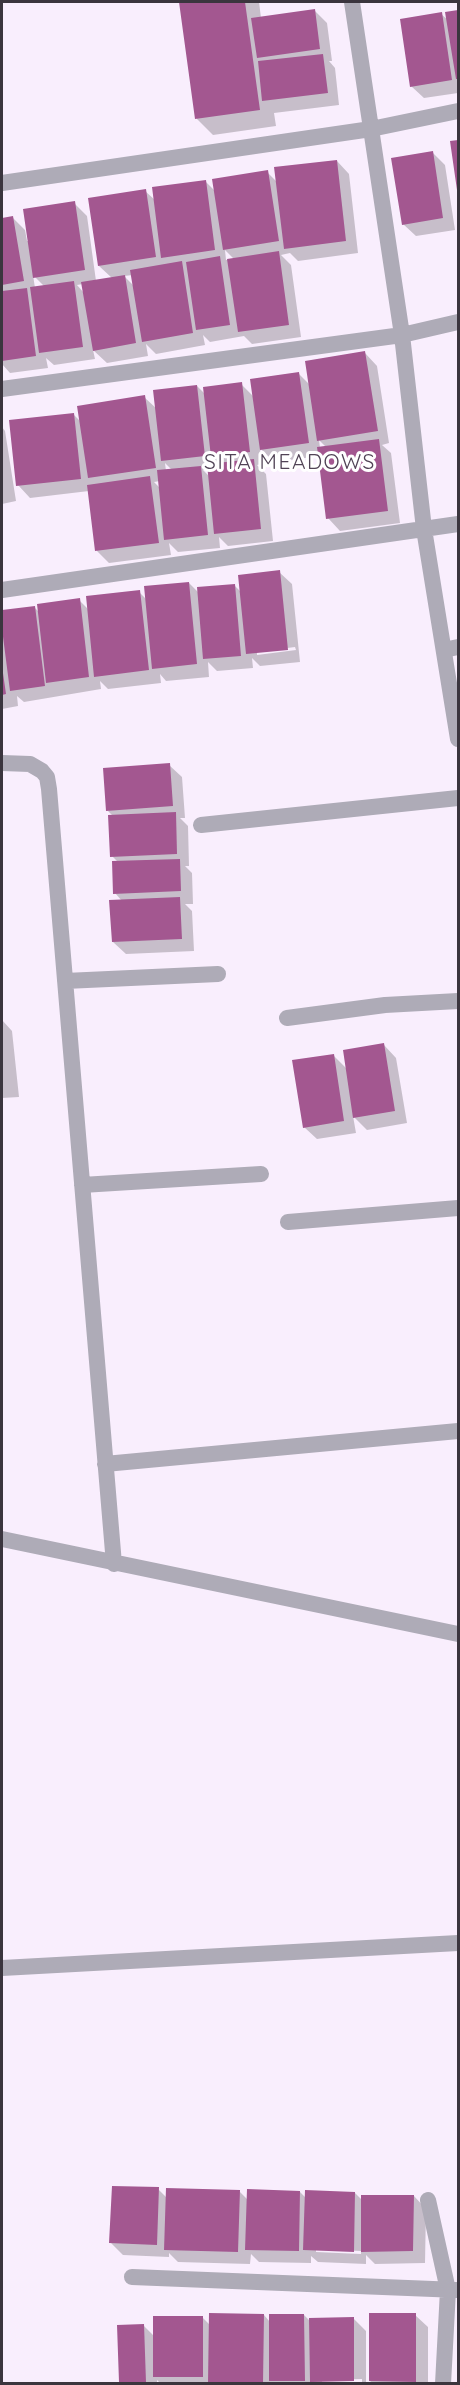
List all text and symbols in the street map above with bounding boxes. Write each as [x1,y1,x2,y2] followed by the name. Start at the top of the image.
[204,450,376,476] district label: SITA MEADOWS

